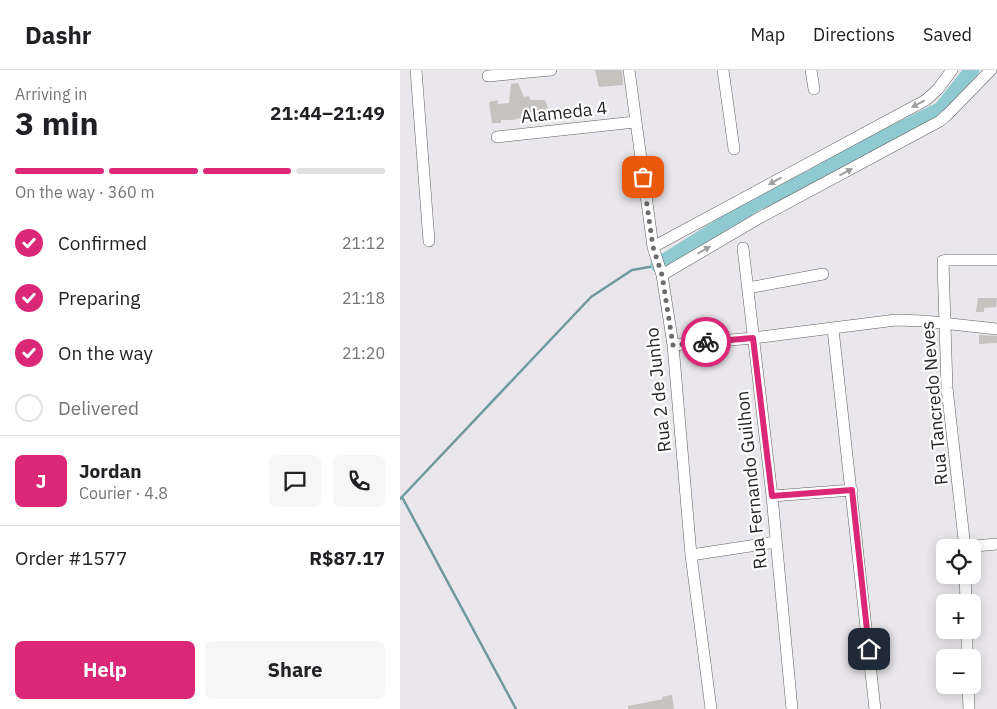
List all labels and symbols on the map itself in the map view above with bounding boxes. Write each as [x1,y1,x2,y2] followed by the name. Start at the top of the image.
[520,96,609,128] street label: Alameda 4
[911,100,925,108] one-way arrow
[622,156,664,198] pin
[838,168,853,176] one-way arrow
[767,177,782,185] one-way arrow
[697,246,710,255] one-way arrow
[681,317,731,367] courier
[915,320,953,486] street label: Rua Tancredo Neves
[640,327,676,453] street label: Rua 2 de Junho
[730,390,772,570] street label: Rua Fernando Guilhon
[848,628,890,670] pin

